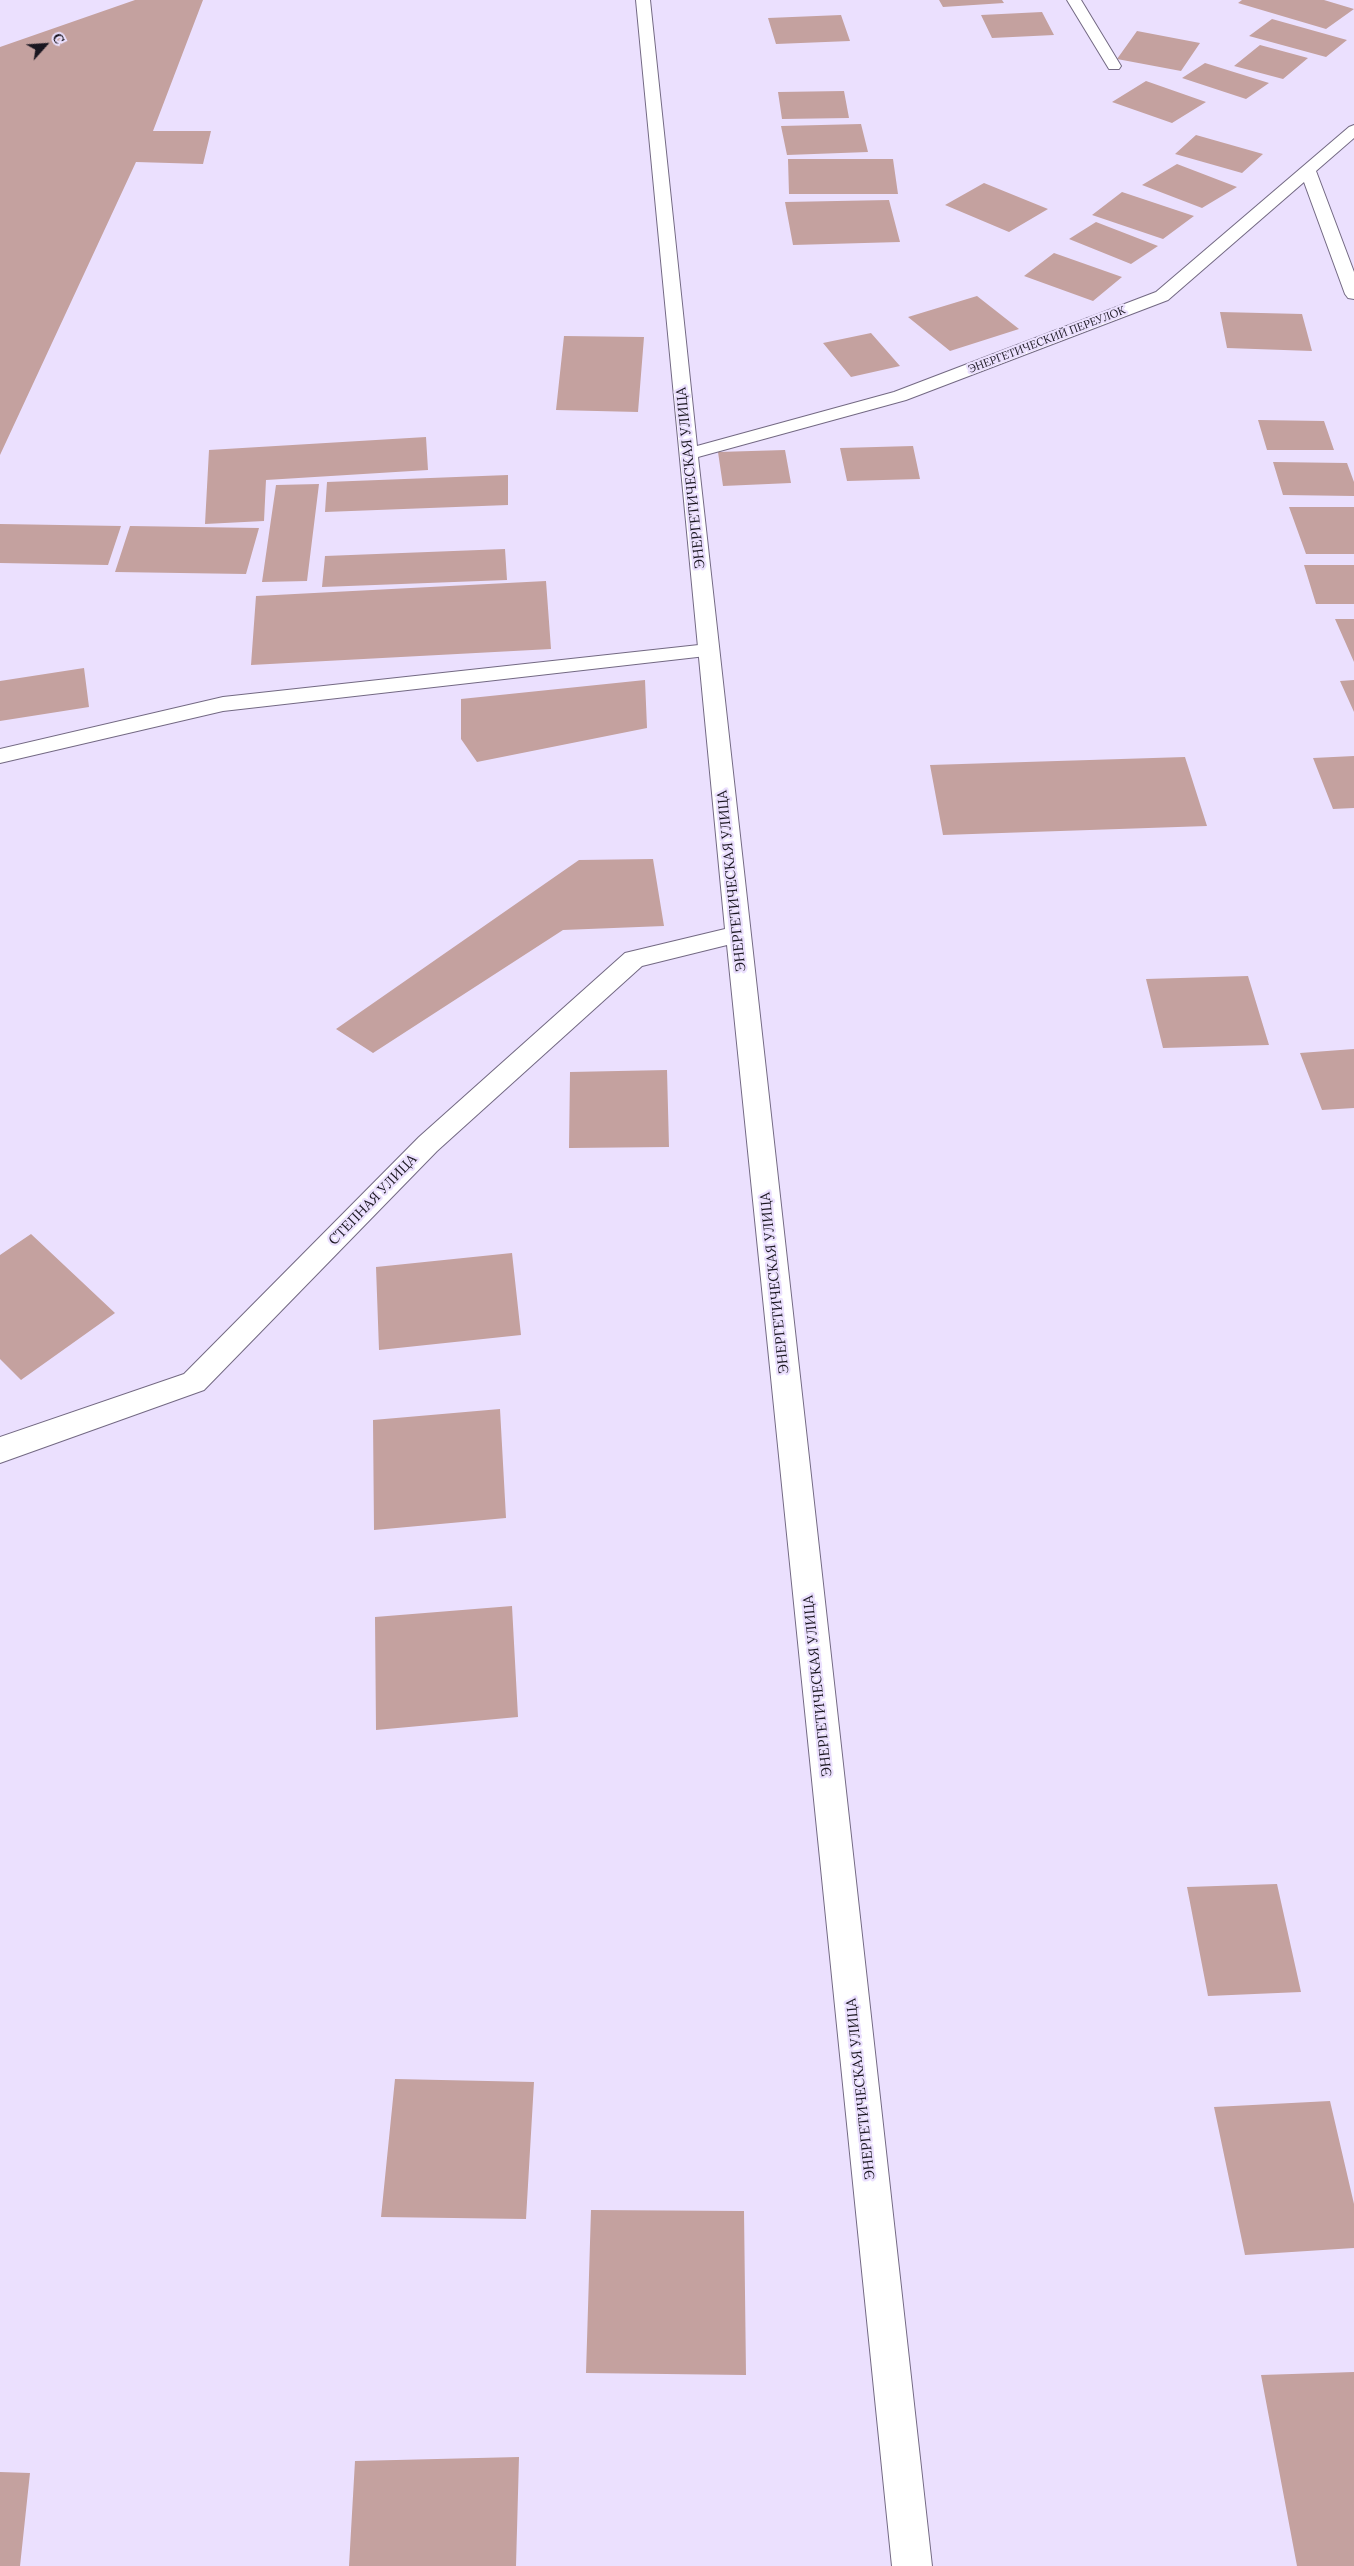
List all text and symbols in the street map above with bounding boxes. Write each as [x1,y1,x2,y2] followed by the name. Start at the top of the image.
[20,20,70,70] north arrow
[48,30,69,47] text: С
[966,304,1128,376] street label: ЭНЕРГЕТИЧЕСКИЙ ПЕРЕУЛОК
[673,386,709,570] street label: ЭНЕРГЕТИЧЕСКАЯ УЛИЦА
[714,789,750,973] street label: ЭНЕРГЕТИЧЕСКАЯ УЛИЦА
[325,1151,421,1249] street label: СТЕПНАЯ УЛИЦА
[757,1191,793,1375] street label: ЭНЕРГЕТИЧЕСКАЯ УЛИЦА
[800,1594,836,1778] street label: ЭНЕРГЕТИЧЕСКАЯ УЛИЦА
[843,1997,879,2181] street label: ЭНЕРГЕТИЧЕСКАЯ УЛИЦА

